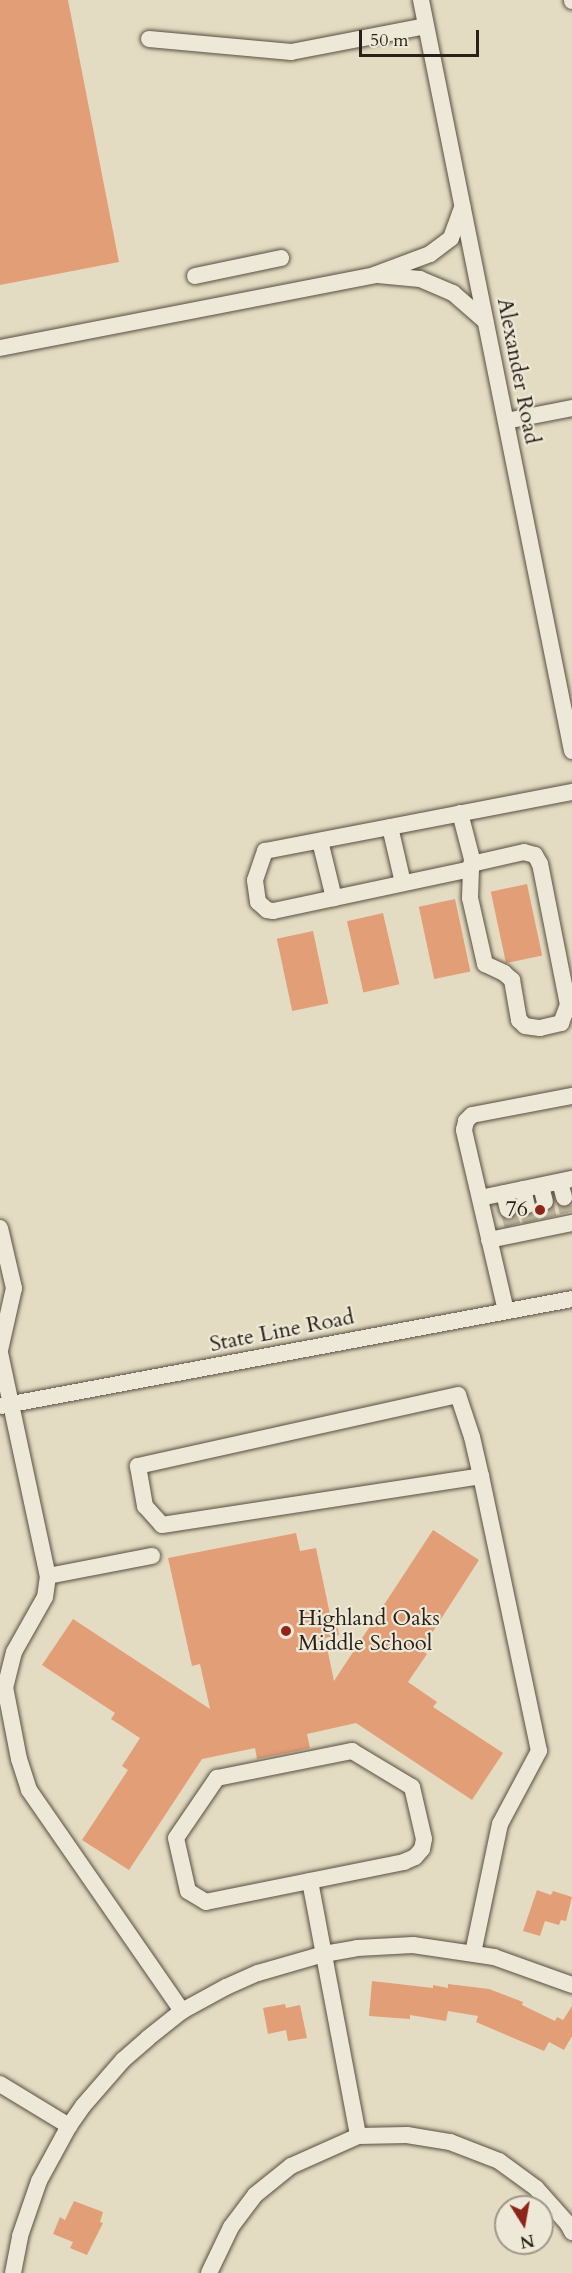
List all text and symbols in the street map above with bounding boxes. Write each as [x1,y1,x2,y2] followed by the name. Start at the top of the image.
[362,18,482,56] scale bar
[370,28,409,53] text: 50 m
[491,296,545,446] street label: Alexander Road
[505,1197,528,1223] place label: 76
[533,1203,547,1217] marker: 76
[208,1304,356,1358] street label: State Line Road
[298,1605,440,1657] place label: Highland Oaks Middle School
[279,1624,293,1638] marker: Highland Oaks Middle School
[494,2195,554,2255] north arrow
[518,2229,536,2253] text: N

